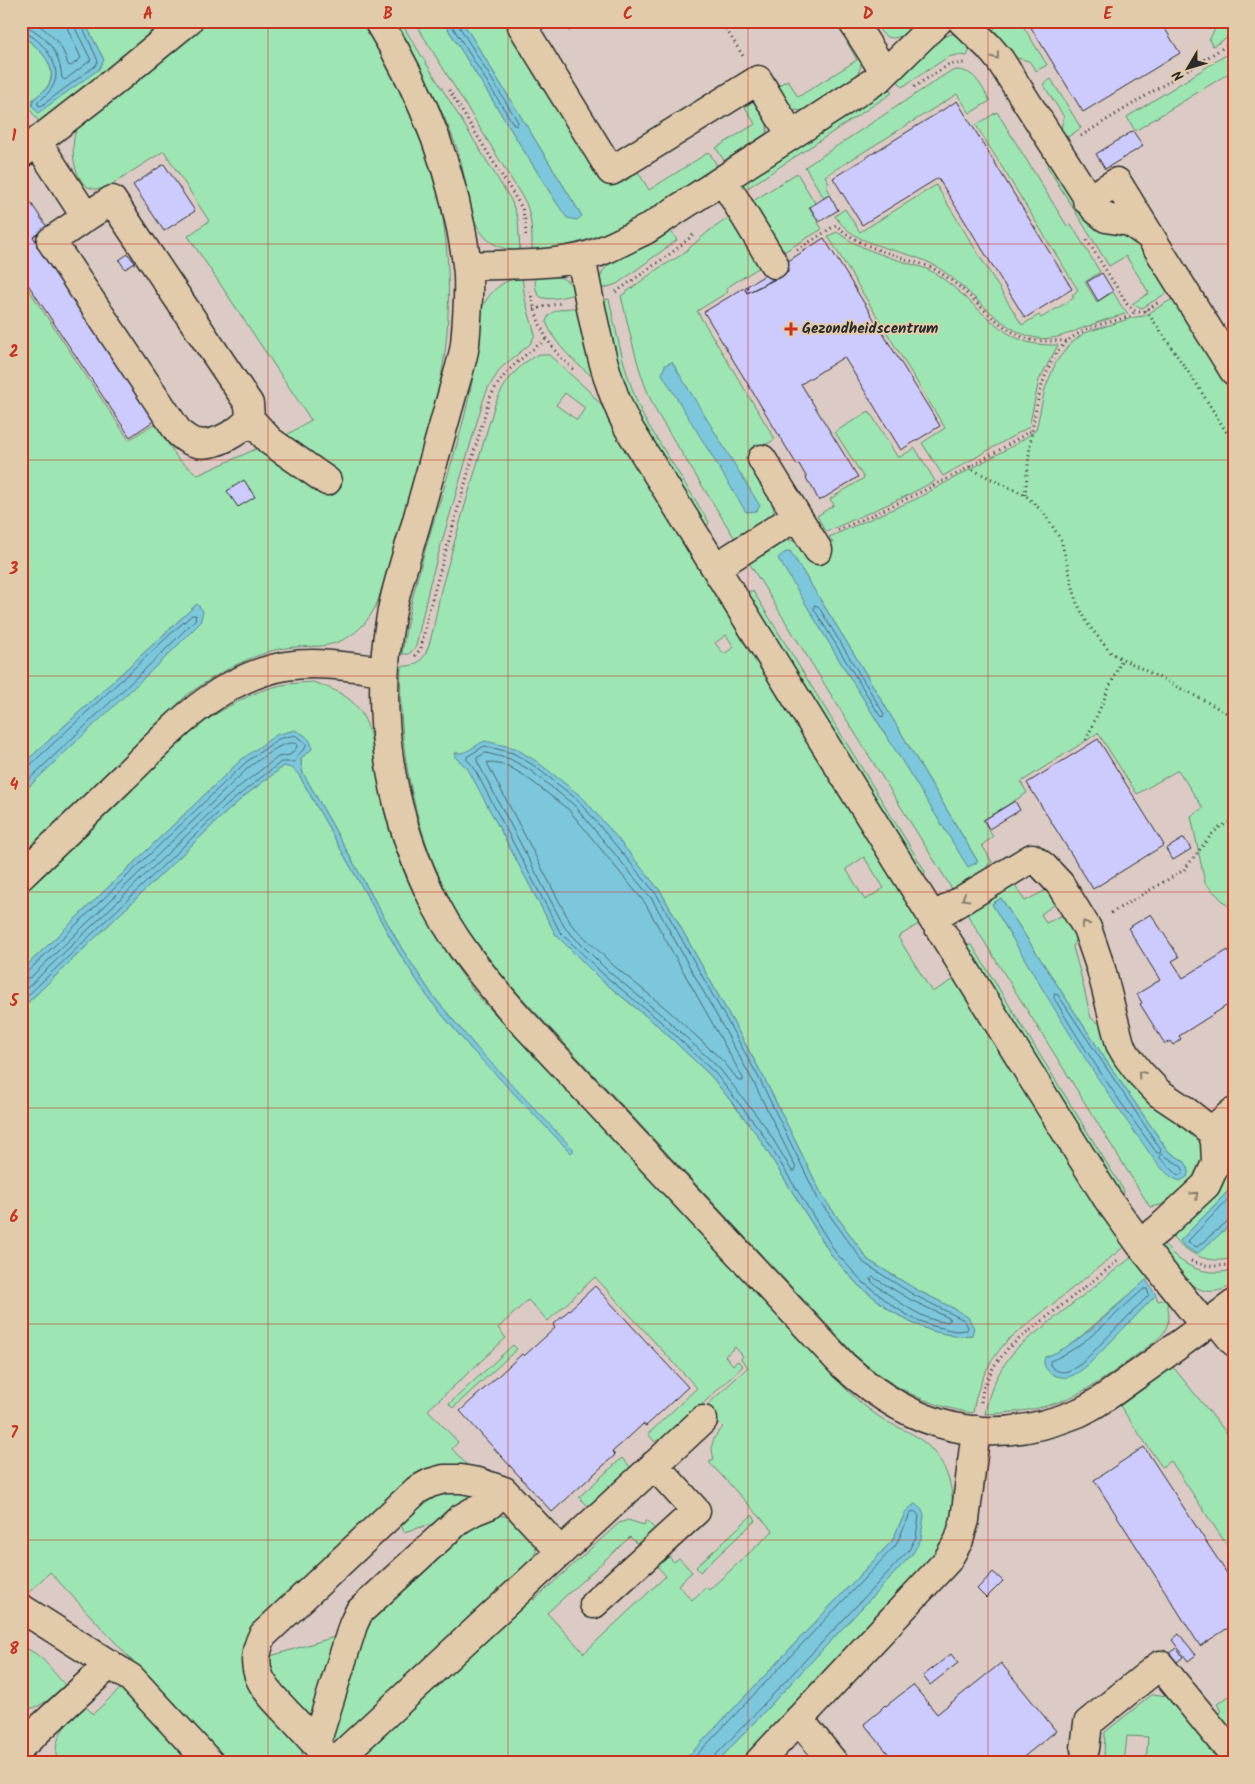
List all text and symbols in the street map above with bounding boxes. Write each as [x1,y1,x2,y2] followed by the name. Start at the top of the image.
[143,2,153,27] text: A
[383,2,393,27] text: B
[623,2,633,27] text: C
[863,2,874,27] text: D
[1104,2,1114,27] text: E
[1162,42,1212,92] north arrow
[991,50,999,59] one-way arrow
[1167,65,1190,86] text: N
[12,124,17,149] text: 1
[802,317,938,341] place label: Gezondheidscentrum
[784,322,798,336] marker: Gezondheidscentrum
[9,340,19,365] text: 2
[9,557,19,582] text: 3
[10,773,19,798] text: 4
[962,891,971,901] one-way arrow
[1081,920,1091,929] one-way arrow
[9,989,20,1014] text: 5
[1138,1070,1147,1079] one-way arrow
[1189,1192,1198,1201] one-way arrow
[10,1205,19,1230] text: 6
[10,1421,18,1446] text: 7
[9,1637,19,1662] text: 8

